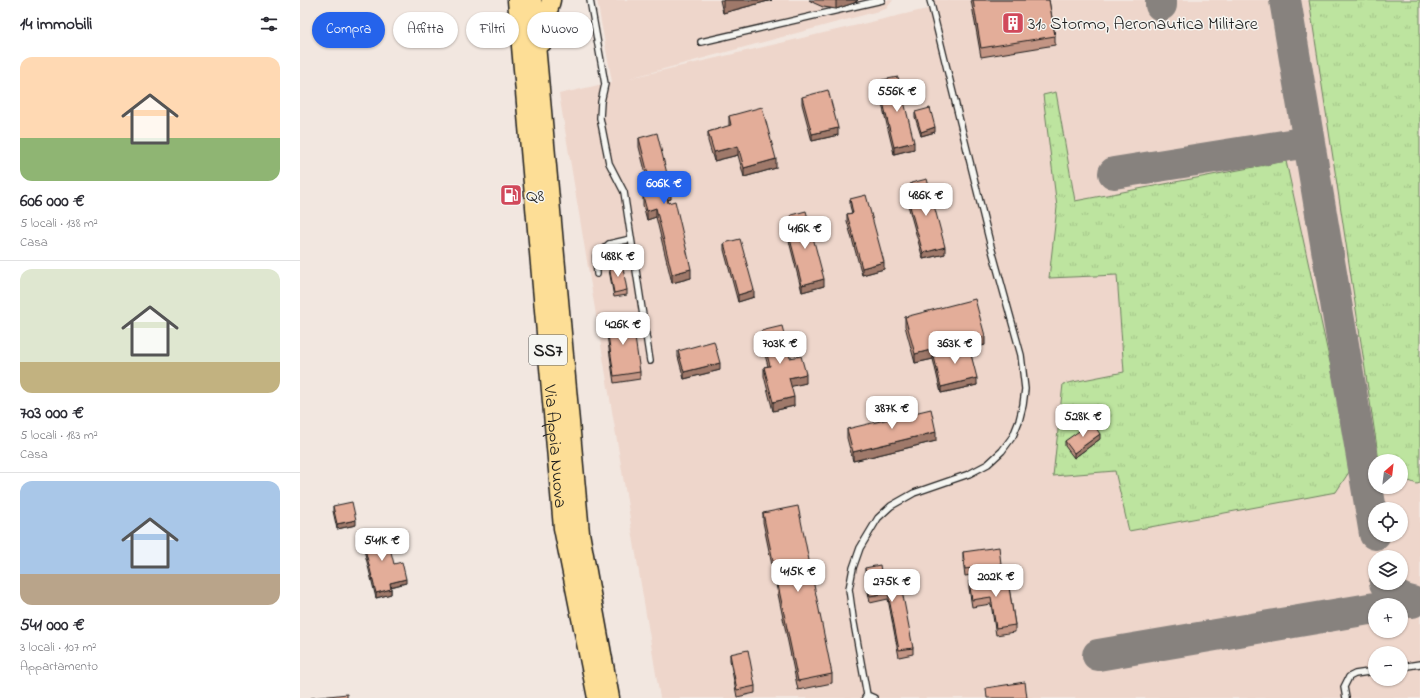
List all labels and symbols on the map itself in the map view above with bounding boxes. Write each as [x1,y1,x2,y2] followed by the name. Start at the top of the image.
[1000,10,1026,36] building icon: 31º Stormo, Aeronautica Militare
[1028,12,1259,38] place label: 31º Stormo, Aeronautica Militare
[864,79,930,113] pin: 556K €
[631,171,697,205] pin: 606K €
[498,182,524,208] fuel station icon: Q8
[893,183,959,217] pin: 486K €
[526,184,545,210] place label: Q8
[772,216,838,250] pin: 416K €
[585,244,651,278] pin: 488K €
[590,312,656,346] pin: 426K €
[747,331,813,365] pin: 703K €
[922,331,988,365] pin: 363K €
[529,335,567,365] road number: SS7
[535,383,572,509] street label: Via Appia Nuova
[859,396,925,430] pin: 387K €
[1050,404,1116,438] pin: 528K €
[1368,454,1408,494] north arrow
[349,528,415,562] pin: 541K €
[765,559,831,593] pin: 415K €
[963,564,1029,598] pin: 202K €
[859,569,925,603] pin: 275K €

